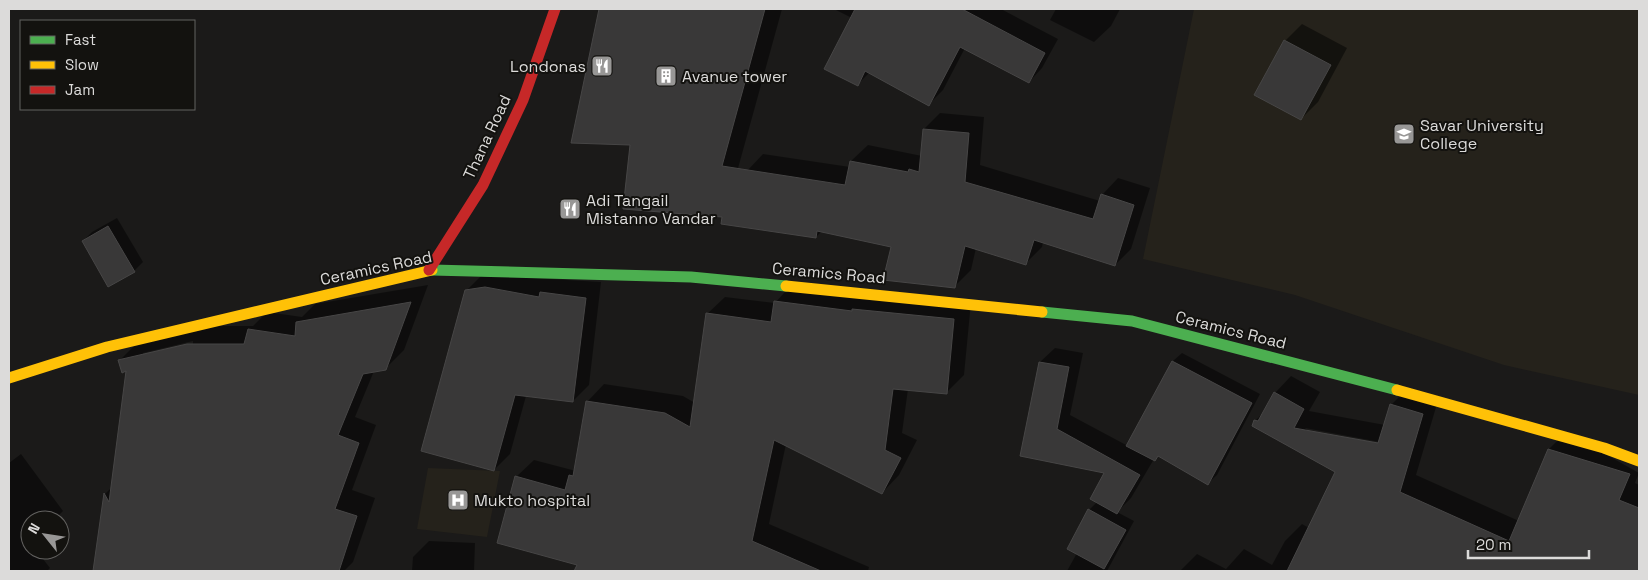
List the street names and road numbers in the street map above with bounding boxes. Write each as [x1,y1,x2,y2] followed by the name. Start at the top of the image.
[458,91,516,183] street label: Thana Road
[318,246,434,290] street label: Ceramics Road
[771,258,887,288] street label: Ceramics Road
[1173,306,1289,354] street label: Ceramics Road

